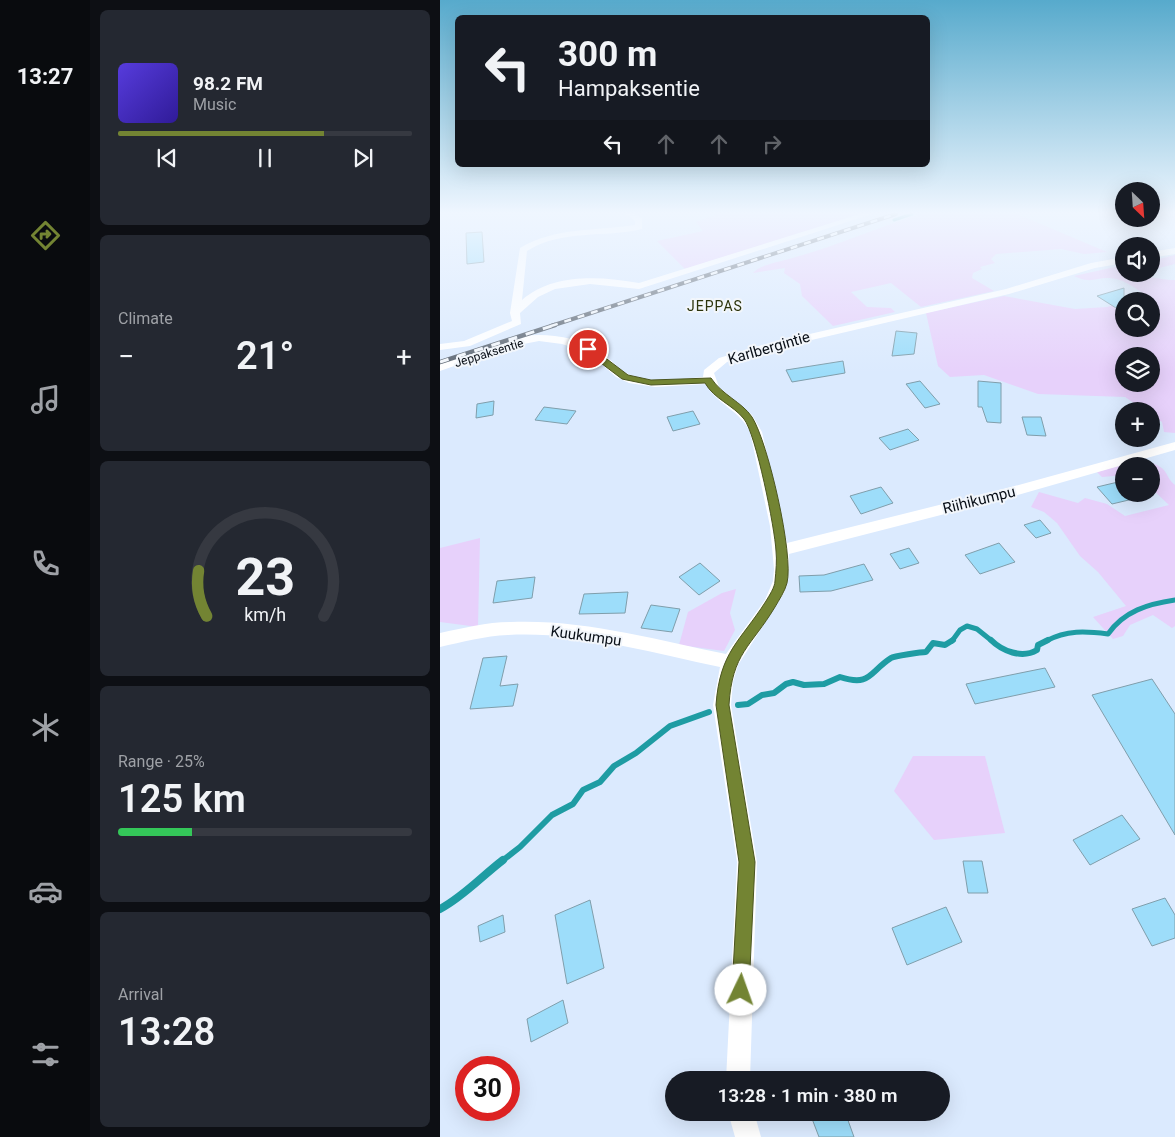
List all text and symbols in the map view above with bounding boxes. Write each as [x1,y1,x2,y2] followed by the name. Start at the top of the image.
[558,34,657,75] text: 300 m
[475,35,540,100] icon: left
[17,64,73,89] text: 13:27
[193,72,263,95] text: 98.2 FM
[558,76,700,101] text: Hampaksentie
[193,95,236,114] text: Music
[599,130,627,158] icon: left
[652,130,680,158] icon: ahead
[705,130,733,158] icon: ahead
[758,130,786,158] icon: right
[153,144,181,172] icon: previous
[251,144,279,172] icon: pause
[349,144,377,172] icon: next
[1115,182,1160,228] north arrow
[1115,182,1160,502] map controls
[28,218,63,253] icon: directions
[1115,237,1160,282] button: sound
[1115,292,1160,337] button: search
[687,298,743,314] district label: JEPPAS
[118,309,173,328] text: Climate
[567,328,609,370] pin
[726,328,812,368] street label: Karlbergintie
[236,334,294,378] text: 21°
[574,335,602,363] icon: arrive
[453,336,525,370] street label: Jeppaksentie
[118,340,134,373] text: −
[396,340,412,373] text: +
[1115,347,1160,392] button: layers
[28,382,63,417] icon: music
[1115,402,1160,447] button: +
[1115,457,1160,502] button: −
[941,482,1017,518] street label: Riihikumpu
[28,546,63,581] icon: phone
[235,547,295,608] text: 23
[244,604,286,625] text: km/h
[549,622,623,650] street label: Kuukumpu
[28,710,63,745] icon: climate
[118,752,205,771] text: Range · 25%
[118,777,246,821] text: 125 km
[28,874,63,909] icon: car
[714,963,766,1015] position arrow
[118,985,163,1004] text: Arrival
[118,1010,215,1054] text: 13:28
[28,1037,63,1072] icon: filters
[455,1056,520,1121] speed limit sign: 30
[717,1084,898,1107] text: 13:28 · 1 min · 380 m

